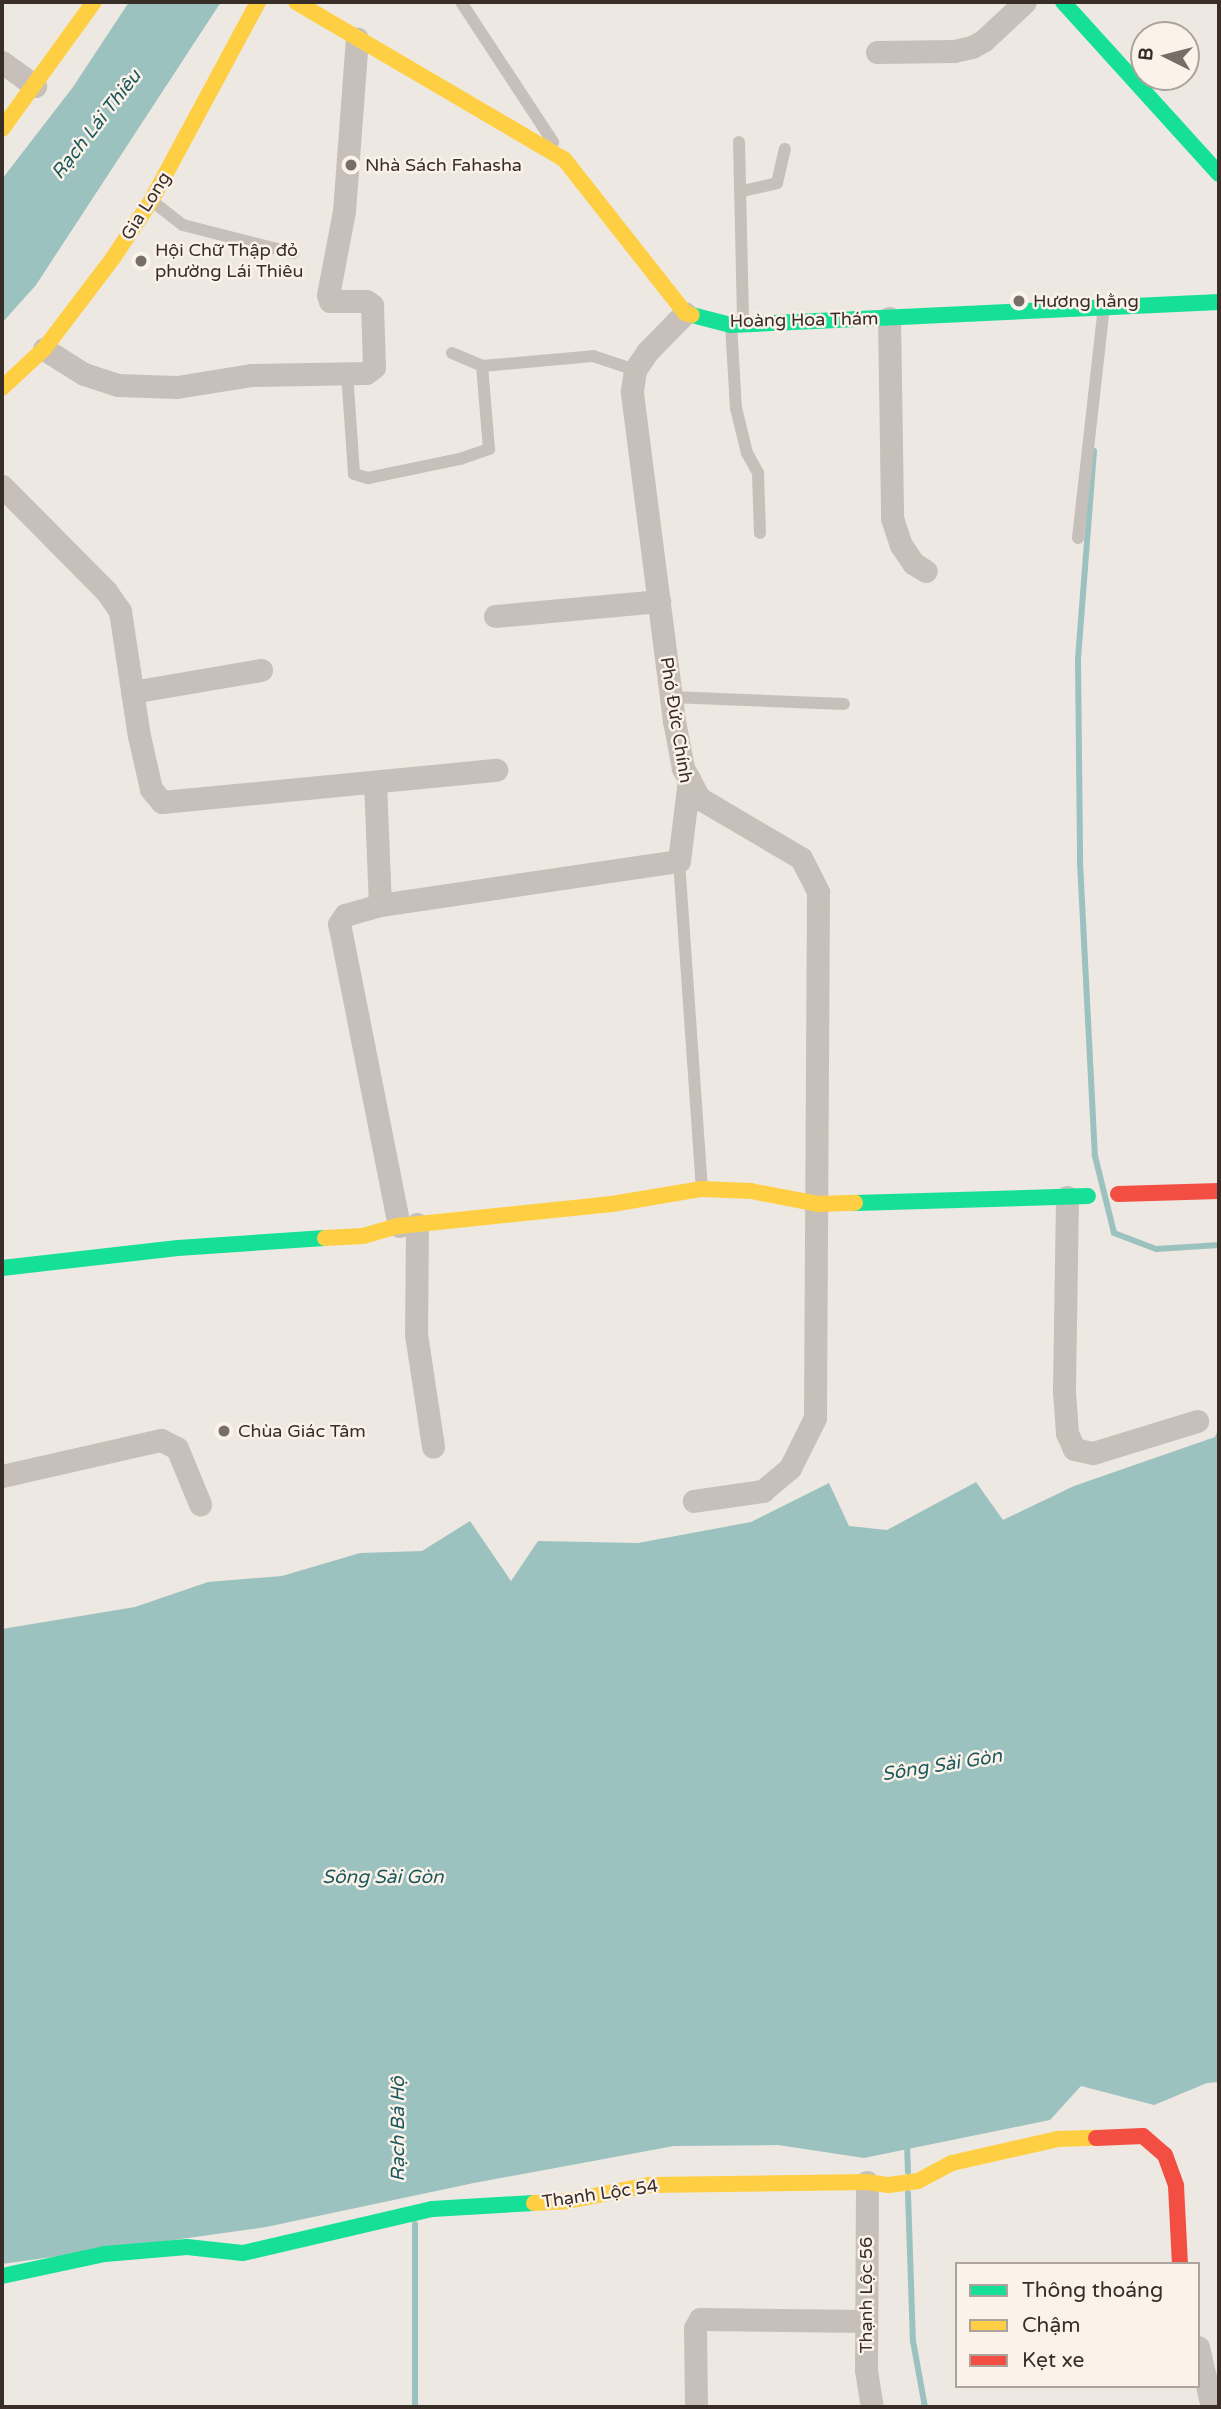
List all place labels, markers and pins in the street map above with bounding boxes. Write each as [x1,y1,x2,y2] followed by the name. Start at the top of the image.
[365,154,522,176] place label: Nhà Sách Fahasha
[343,157,359,173] marker: Nhà Sách Fahasha
[155,240,303,282] place label: Hội Chữ Thập đỏ phường Lái Thiêu
[133,253,149,269] marker: Hội Chữ Thập đỏ phường Lái Thiêu
[1033,290,1139,312] place label: Hương hằng
[1011,293,1027,309] marker: Hương hằng
[238,1420,366,1442] place label: Chùa Giác Tâm
[216,1423,232,1439] marker: Chùa Giác Tâm

